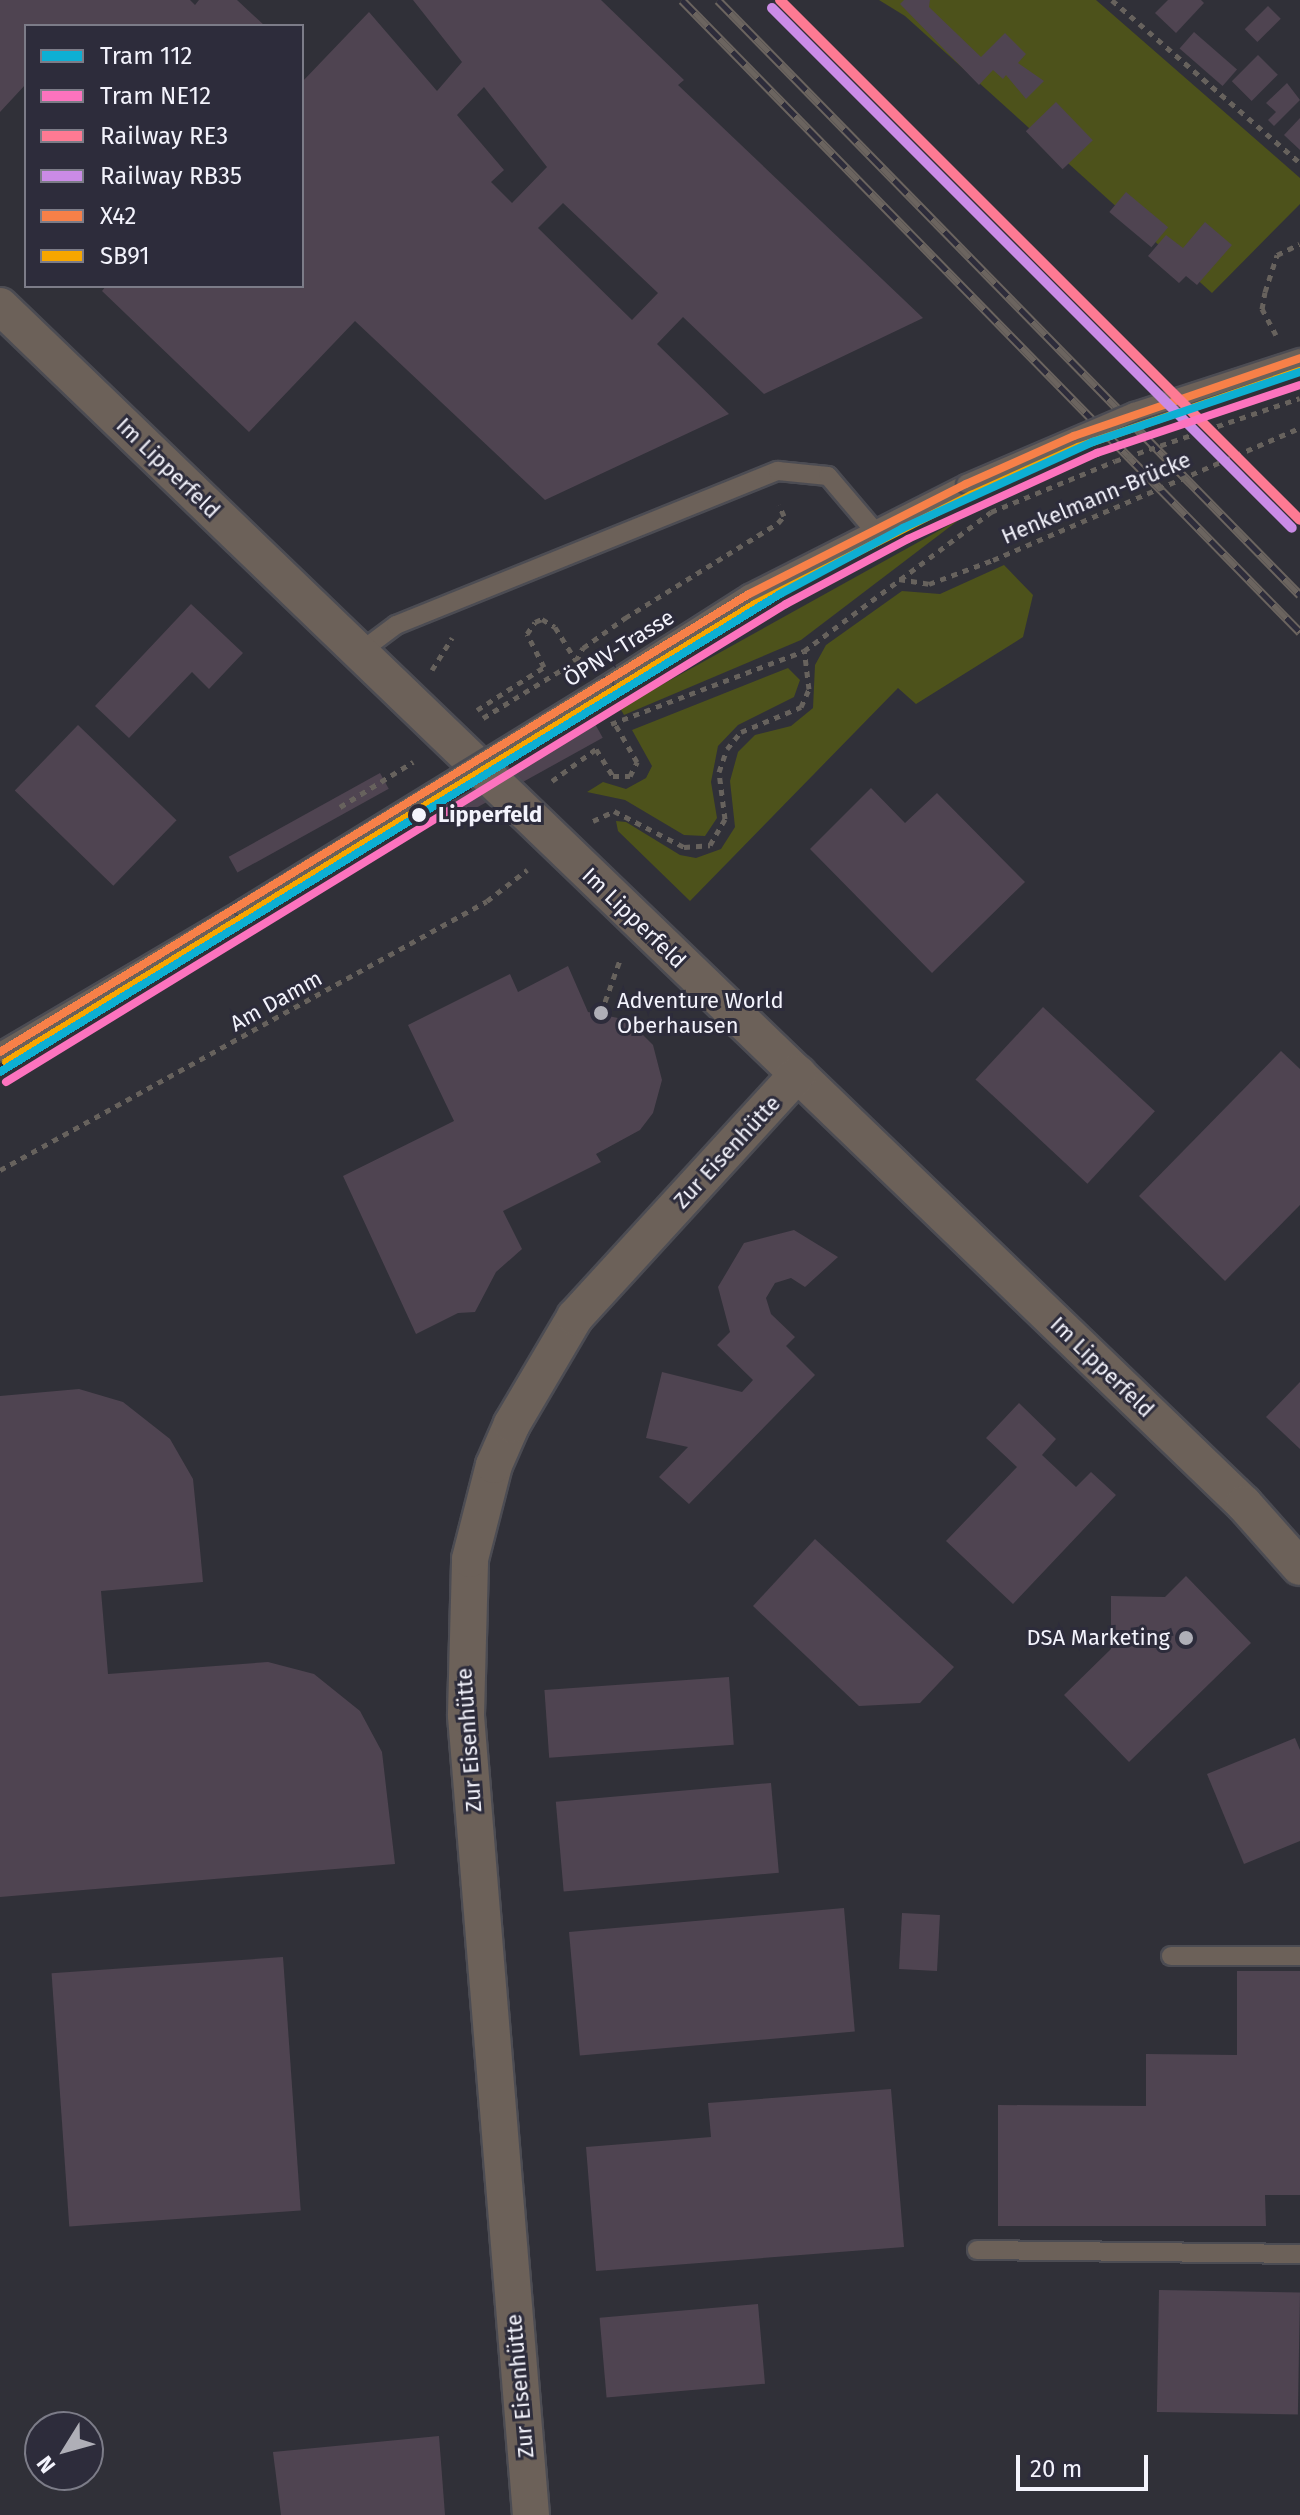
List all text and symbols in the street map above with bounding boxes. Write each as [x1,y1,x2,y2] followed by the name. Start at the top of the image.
[24,24,304,288] legend
[100,42,192,70] text: Tram 112
[100,82,211,110] text: Tram NE12
[100,122,228,150] text: Railway RE3
[100,162,242,190] text: Railway RB35
[100,202,136,230] text: X42
[100,242,150,270] text: SB91
[111,412,225,524] street label: Im Lipperfeld
[997,446,1195,550] street label: Henkelmann-Brücke
[559,604,679,692] street label: ÖPNV-Trasse
[438,802,542,828] place label: Lipperfeld
[407,803,431,827] marker: Lipperfeld
[577,862,691,974] street label: Im Lipperfeld
[225,965,327,1037] street label: Am Damm
[617,987,784,1038] place label: Adventure World Oberhausen
[592,1004,610,1022] marker: Adventure World Oberhausen
[668,1090,786,1214] street label: Zur Eisenhütte
[1045,1311,1159,1423] street label: Im Lipperfeld
[1026,1625,1170,1651] place label: DSA Marketing
[1177,1629,1195,1647] marker: DSA Marketing
[451,1667,487,1813] street label: Zur Eisenhütte
[501,2313,539,2459] street label: Zur Eisenhütte
[24,2411,104,2491] north arrow
[1020,2439,1152,2489] scale bar
[31,2451,61,2478] text: N
[1030,2455,1082,2483] text: 20 m

